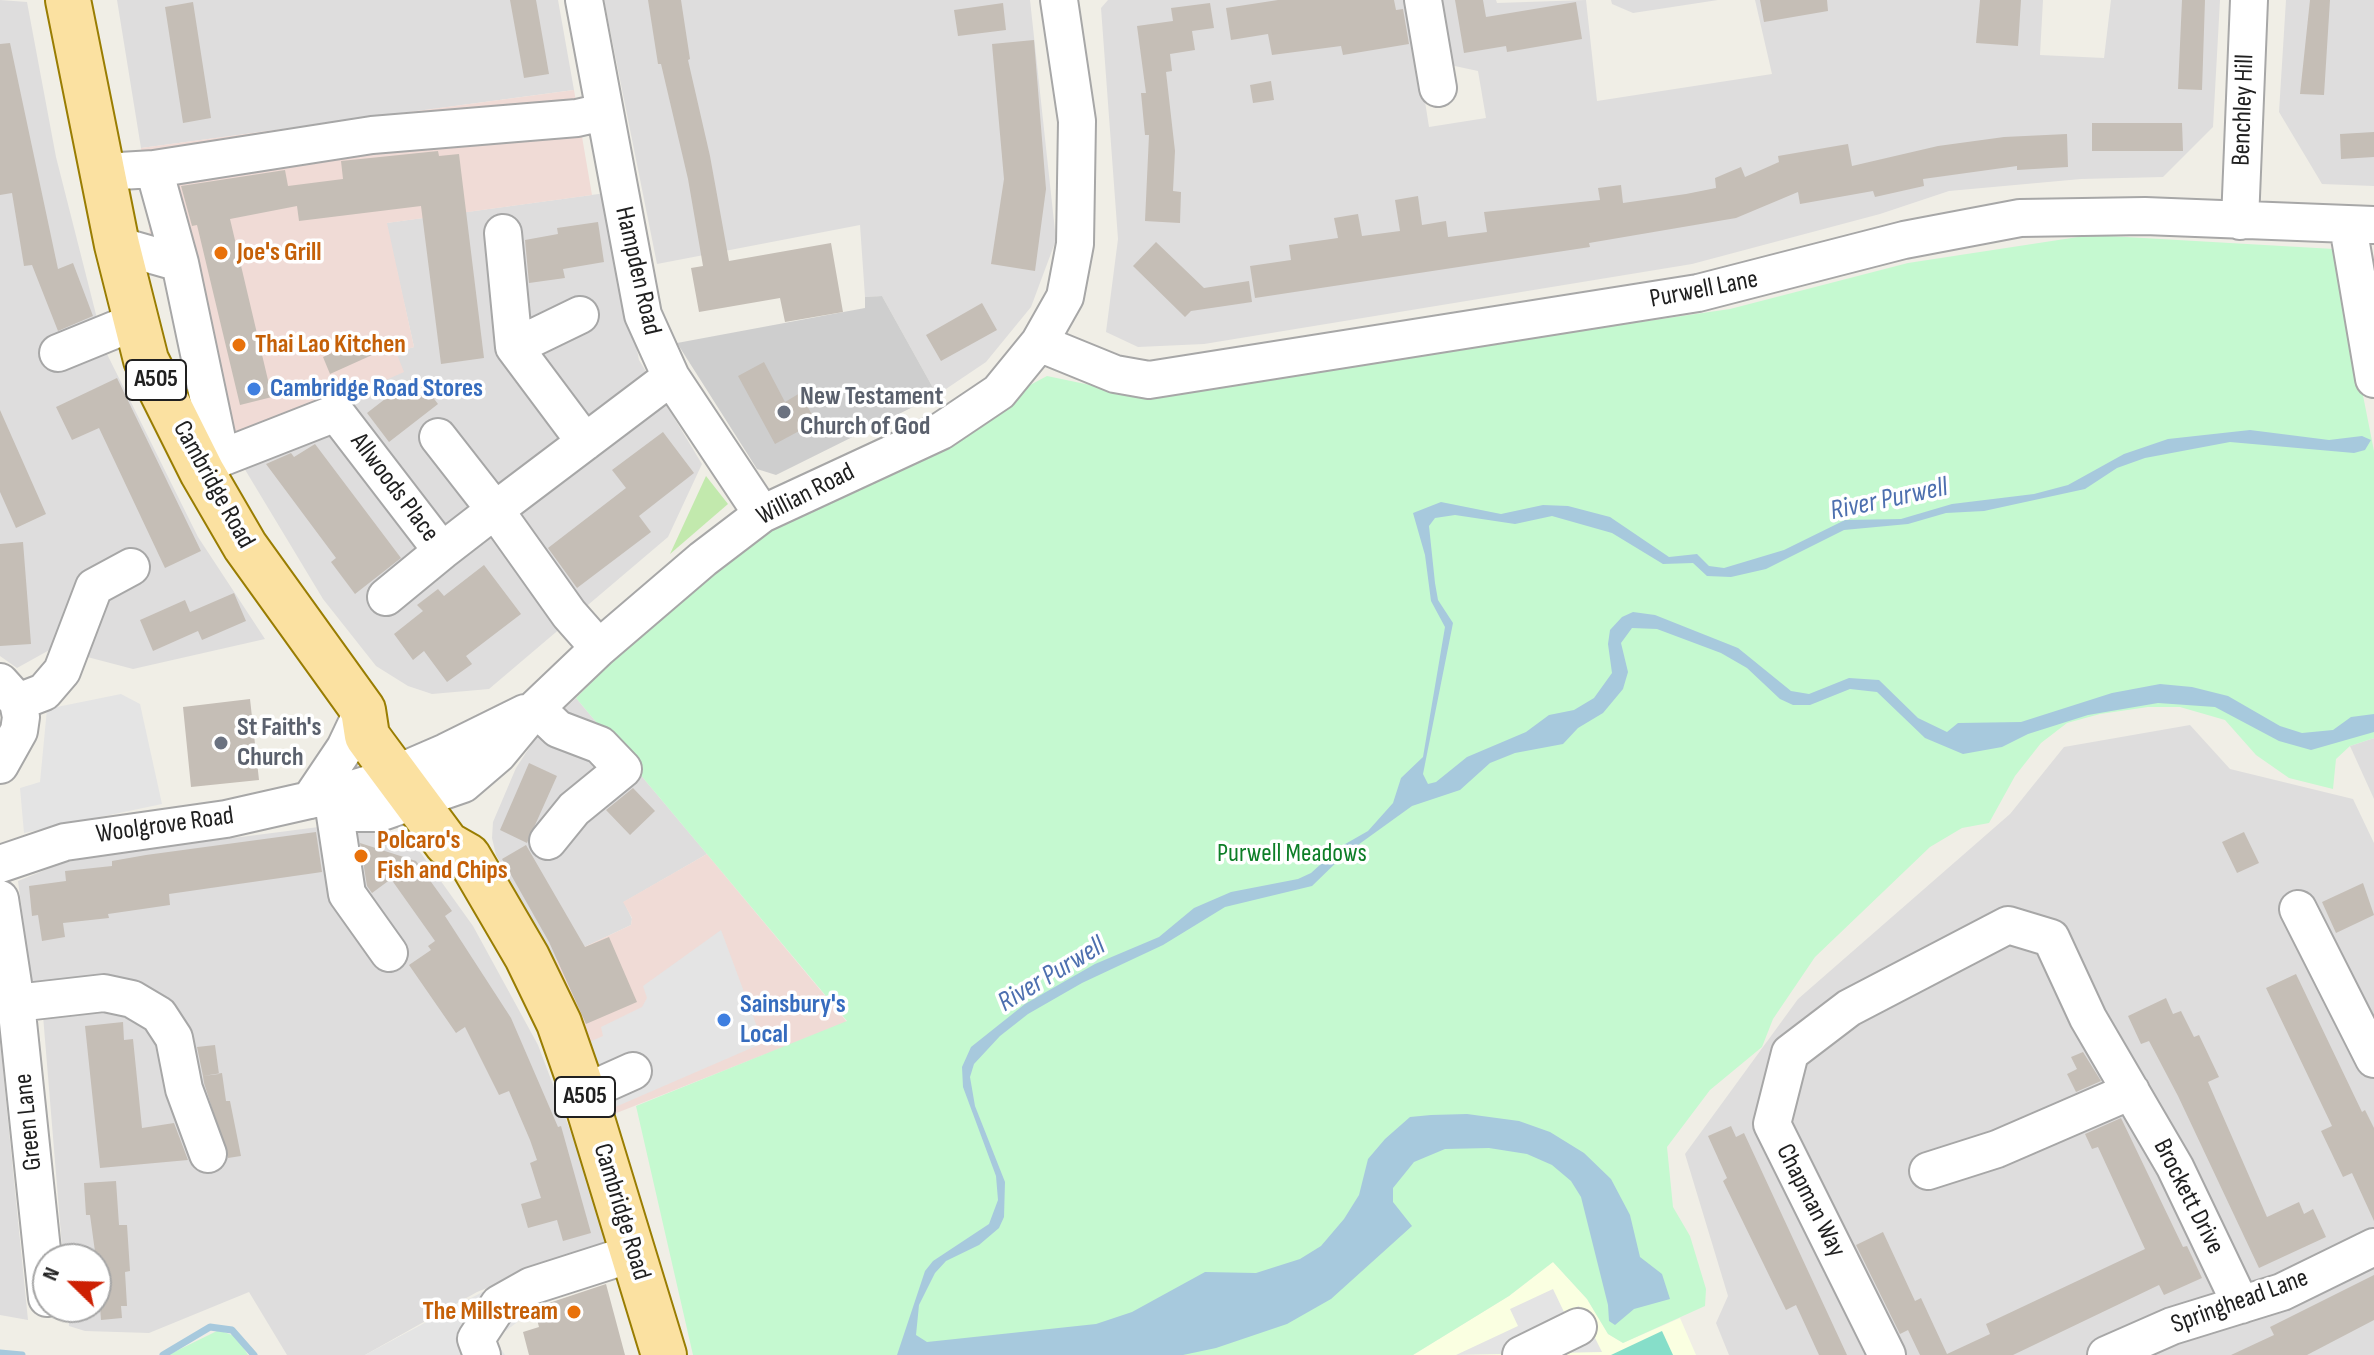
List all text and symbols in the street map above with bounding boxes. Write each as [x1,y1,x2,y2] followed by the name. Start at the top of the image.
[2226,54,2262,166] street label: Benchley Hill
[607,204,667,338] street label: Hampden Road
[237,237,322,269] place label: Joe's Grill
[212,244,230,262] marker: Joe's Grill
[1647,264,1761,316] street label: Purwell Lane
[255,329,406,361] place label: Thai Lao Kitchen
[230,336,248,354] marker: Thai Lao Kitchen
[126,360,186,400] road number: A505
[270,373,483,405] place label: Cambridge Road Stores
[245,380,263,398] marker: Cambridge Road Stores
[800,381,943,442] place label: New Testament Church of God
[775,403,793,421] marker: New Testament Church of God
[165,416,261,554] street label: Cambridge Road
[343,427,445,549] street label: Allwoods Place
[752,457,860,533] street label: Willian Road
[1827,471,1951,529] water label: River Purwell
[237,712,321,774] place label: St Faith's Church
[212,734,230,752] marker: St Faith's Church
[94,801,236,851] street label: Woolgrove Road
[377,825,508,886] place label: Polcaro's Fish and Chips
[1217,838,1367,870] park label: Purwell Meadows
[352,847,370,865] marker: Polcaro's Fish and Chips
[992,930,1112,1020] water label: River Purwell
[740,989,846,1050] place label: Sainsbury's Local
[715,1011,733,1029] marker: Sainsbury's Local
[8,1072,50,1172] street label: Green Lane
[555,1077,615,1117] road number: A505
[2146,1134,2230,1260] street label: Brockett Drive
[1768,1139,1852,1263] street label: Chapman Way
[585,1140,657,1284] street label: Cambridge Road
[32,1243,112,1323] north arrow
[2167,1263,2313,1341] street label: Springhead Lane
[37,1264,66,1285] text: N
[423,1296,558,1328] place label: The Millstream
[565,1303,583,1321] marker: The Millstream

